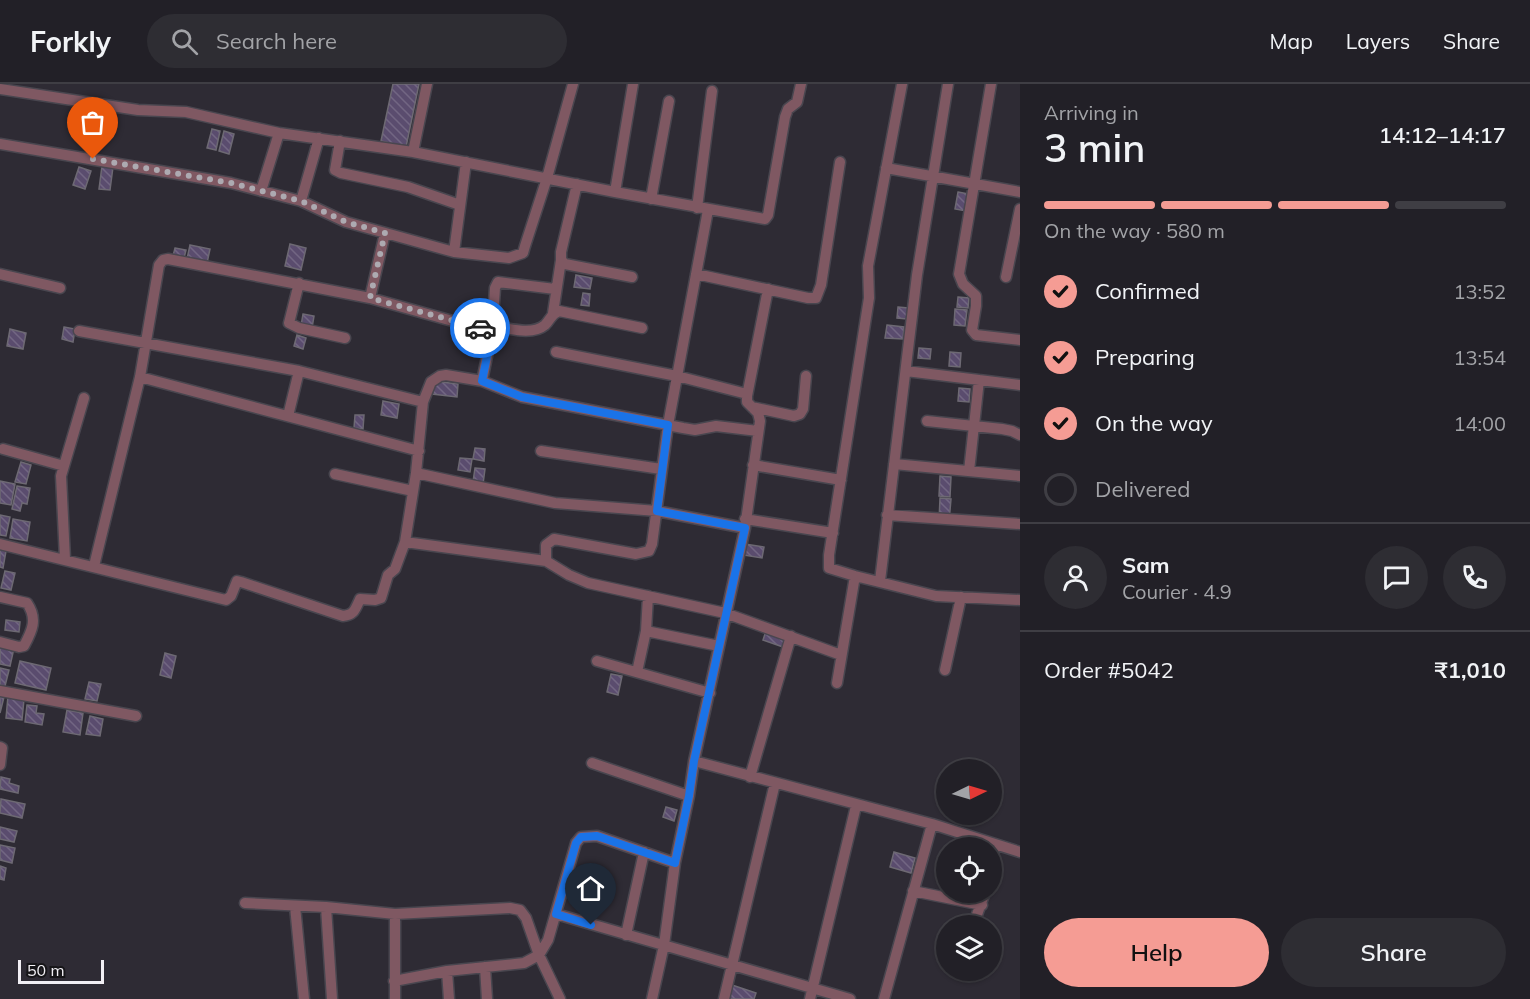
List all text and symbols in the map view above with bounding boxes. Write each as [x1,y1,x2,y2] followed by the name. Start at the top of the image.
[147,14,567,68] search box
[30,24,111,59] text: Forkly
[168,25,201,58] icon: search
[216,27,337,55] text: Search here
[1270,28,1313,54] text: Map
[1346,28,1410,54] text: Layers
[1443,28,1500,54] text: Share
[67,97,118,159] pin
[1044,100,1139,125] text: Arriving in
[76,106,109,139] icon: bag
[1379,121,1506,149] text: 14:12–14:17
[1044,123,1145,172] text: 3 min
[1044,218,1225,243] text: On the way · 580 m
[1044,275,1077,308] icon: check
[1095,277,1200,305] text: Confirmed
[1453,279,1506,304] text: 13:52
[450,298,510,358] courier
[464,312,497,345] icon: car
[1044,341,1077,374] icon: check
[1095,343,1195,371] text: Preparing
[1453,345,1506,370] text: 13:54
[1044,407,1077,440] icon: check
[1095,409,1213,437] text: On the way
[1453,411,1506,436] text: 14:00
[1095,475,1190,503] text: Delivered
[1044,546,1107,609] button: person
[1365,546,1428,609] button: chat
[1443,546,1506,609] button: phone
[1122,551,1170,579] text: Sam
[1122,579,1232,604] text: Courier · 4.9
[1044,656,1174,684] text: Order #5042
[1435,656,1506,684] text: ₹1,010
[936,759,1002,825] north arrow
[936,759,1002,981] map controls
[936,837,1002,903] button: locate
[565,863,616,925] pin
[574,872,607,905] icon: home
[936,915,1002,981] button: layers
[1044,918,1269,987] button: Help
[1281,918,1506,987] button: Share
[18,957,104,984] scale bar
[27,960,64,980] text: 50 m

